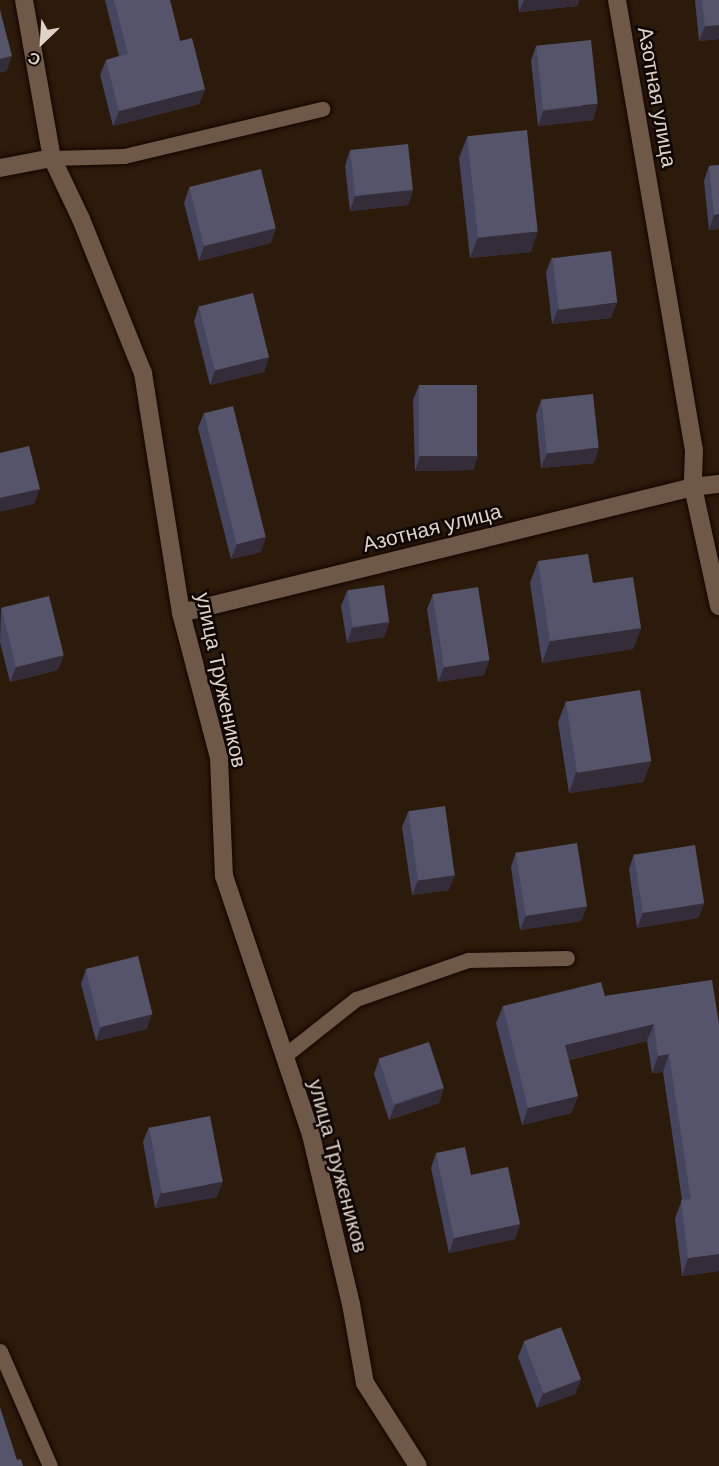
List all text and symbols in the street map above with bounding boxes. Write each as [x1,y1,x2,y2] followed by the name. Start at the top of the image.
[12,12,72,72] north arrow
[632,25,682,169] street label: Азотная улица
[25,47,44,71] text: С
[360,499,504,557] street label: Азотная улица
[190,590,252,770] street label: улица Тружеников
[303,1077,373,1255] street label: улица Тружеников

